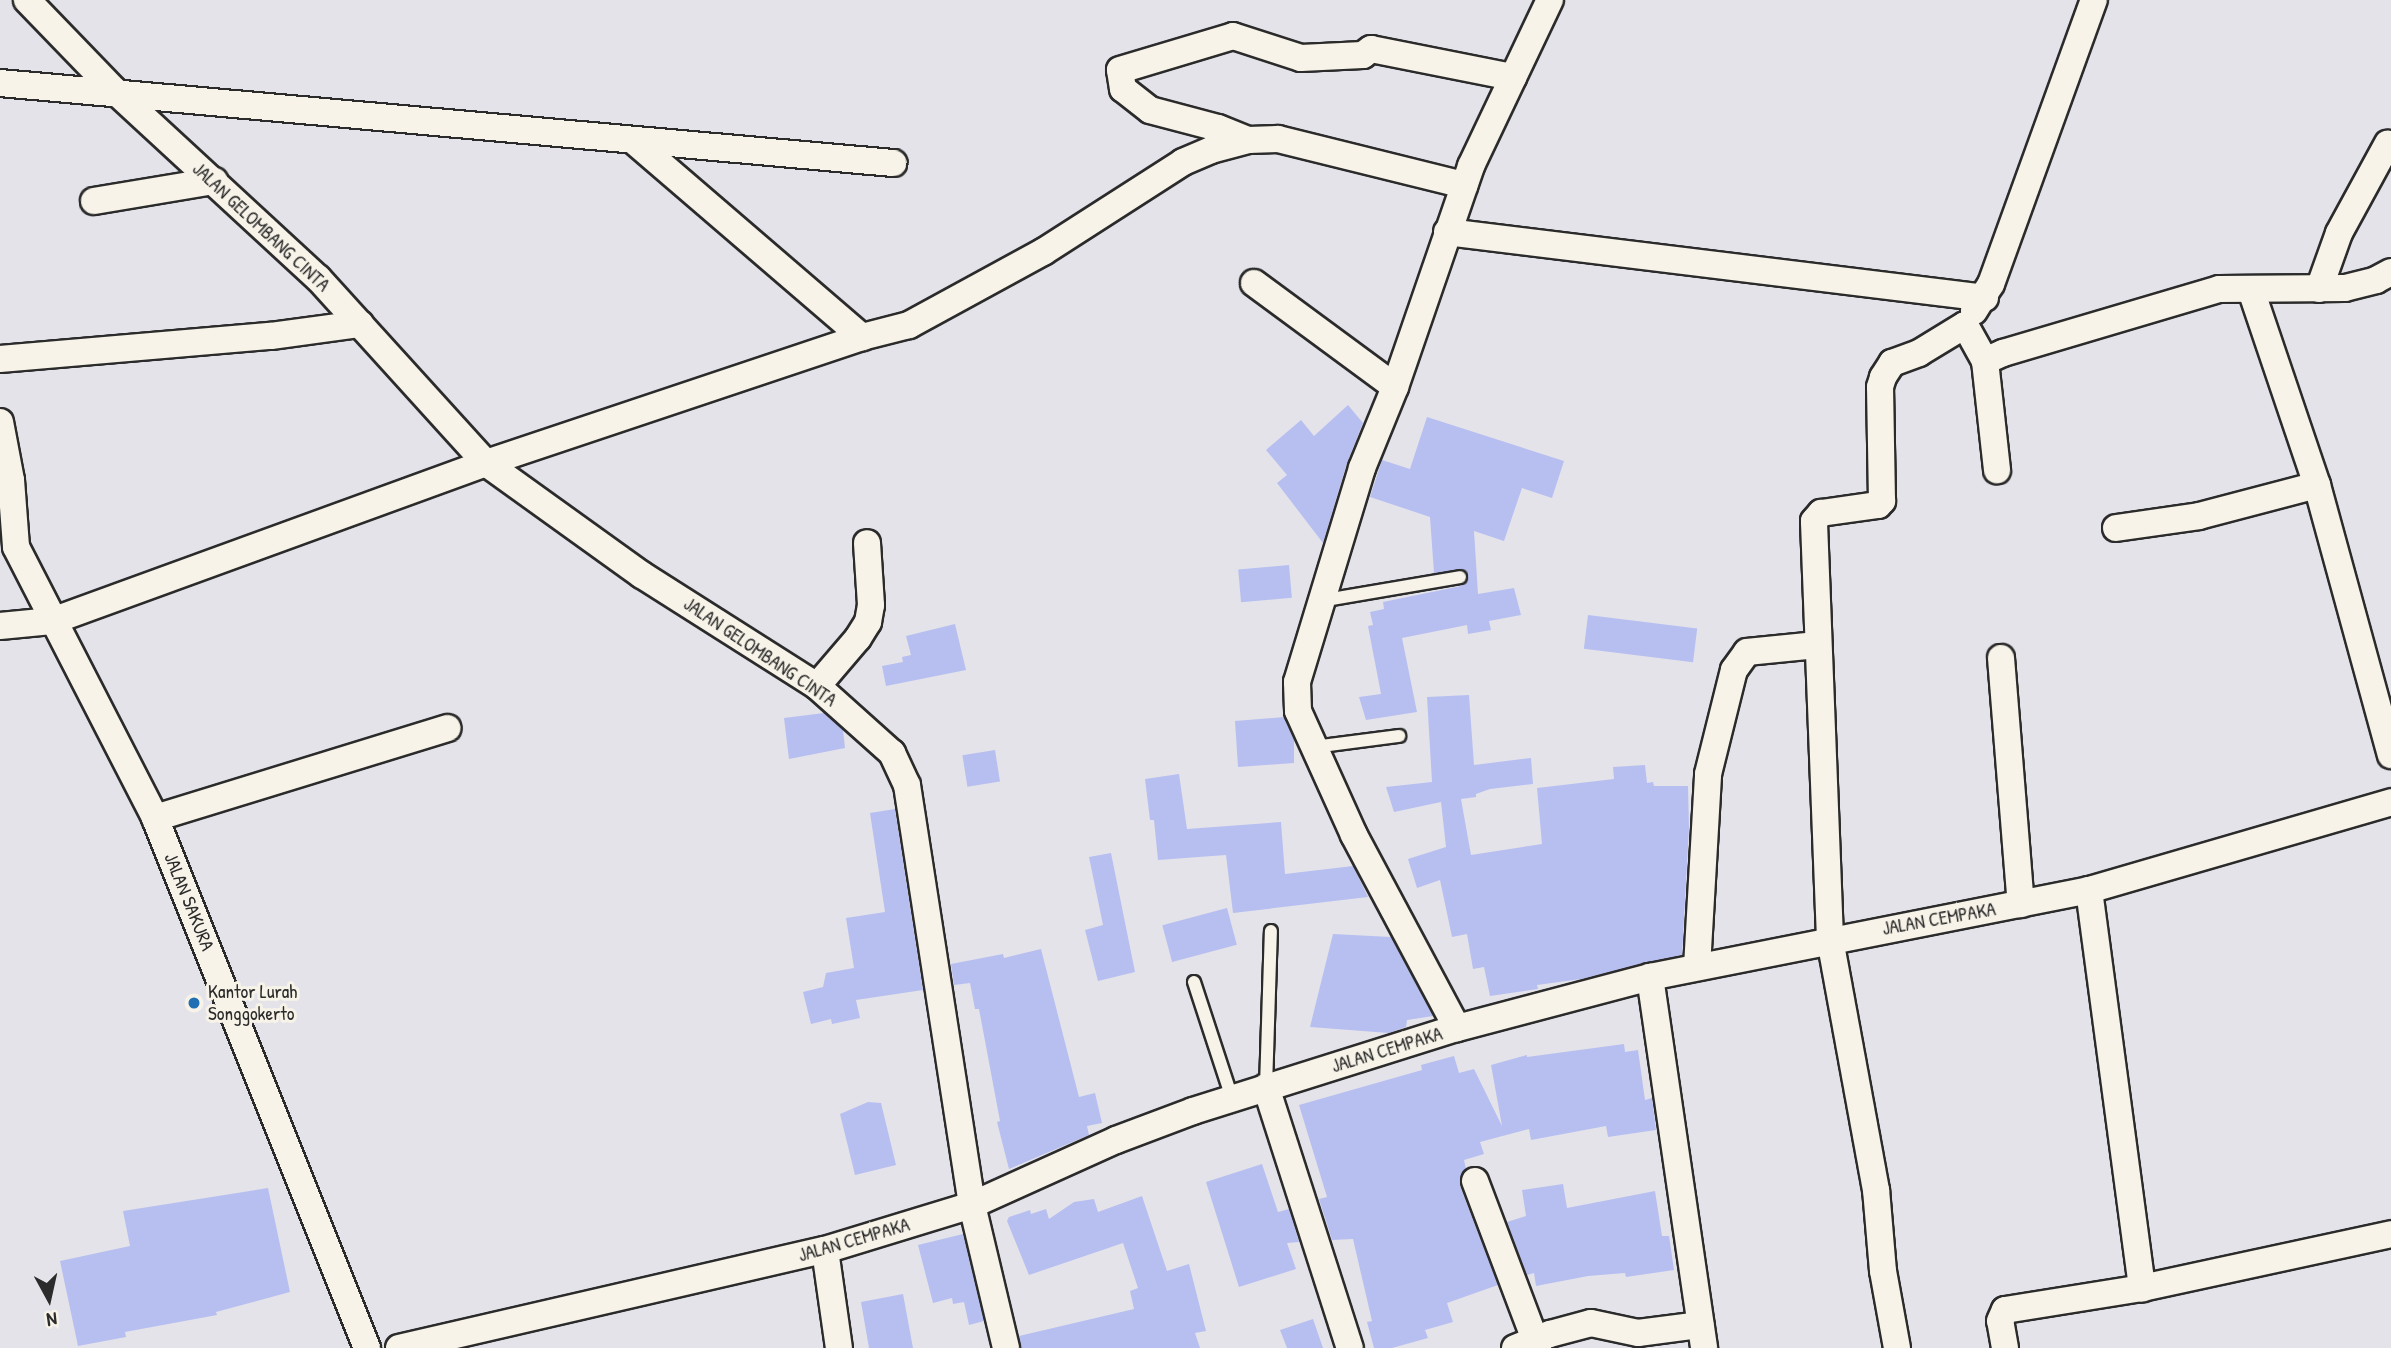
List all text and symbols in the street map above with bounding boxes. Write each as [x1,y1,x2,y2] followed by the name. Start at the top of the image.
[188,158,334,296] street label: JALAN GELOMBANG CINTA
[679,592,841,712] street label: JALAN GELOMBANG CINTA
[159,850,219,954] street label: JALAN SAKURA
[1880,898,1998,940] street label: JALAN CEMPAKA
[208,981,297,1025] place label: Kantor Lurah Songgokerto
[186,995,202,1011] marker: Kantor Lurah Songgokerto
[1329,1022,1445,1078] street label: JALAN CEMPAKA
[796,1213,912,1267] street label: JALAN CEMPAKA
[14,1264,84,1334] north arrow
[45,1306,59,1333] text: N

